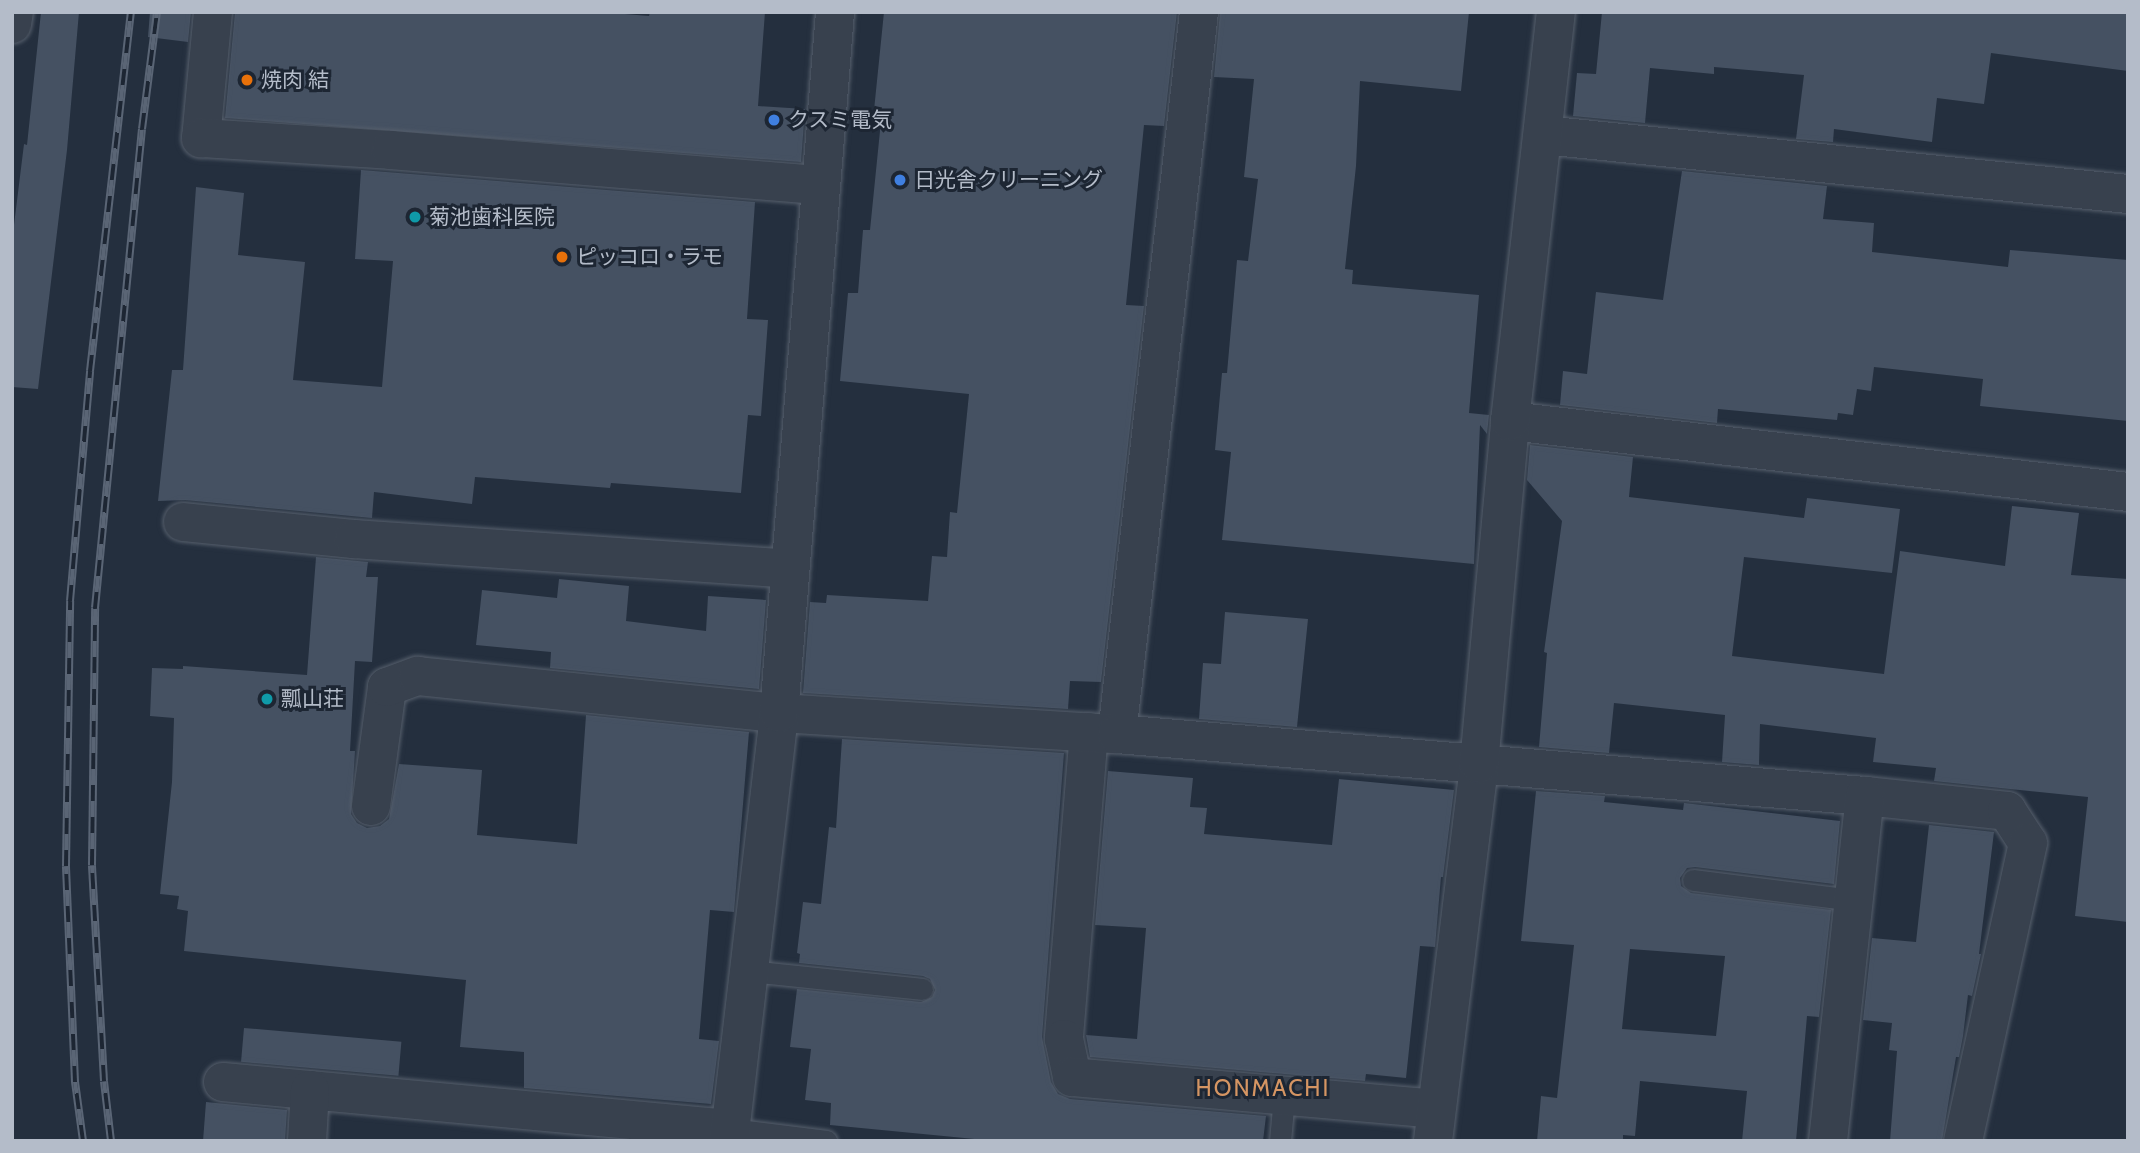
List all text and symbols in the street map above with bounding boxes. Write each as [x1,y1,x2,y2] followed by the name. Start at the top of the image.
[261,67,329,93] place label: 焼肉 結
[239,72,255,88] marker: 焼肉 結
[788,107,893,133] place label: クスミ電気
[766,112,782,128] marker: クスミ電気
[914,167,1103,193] place label: 日光舎クリーニング
[892,172,908,188] marker: 日光舎クリーニング
[429,204,555,230] place label: 菊池歯科医院
[407,209,423,225] marker: 菊池歯科医院
[576,244,723,270] place label: ピッコロ・ラモ
[554,249,570,265] marker: ピッコロ・ラモ
[281,686,344,712] place label: 瓢山荘
[259,691,275,707] marker: 瓢山荘
[1197,1074,1329,1102] district label: HONMACHI

